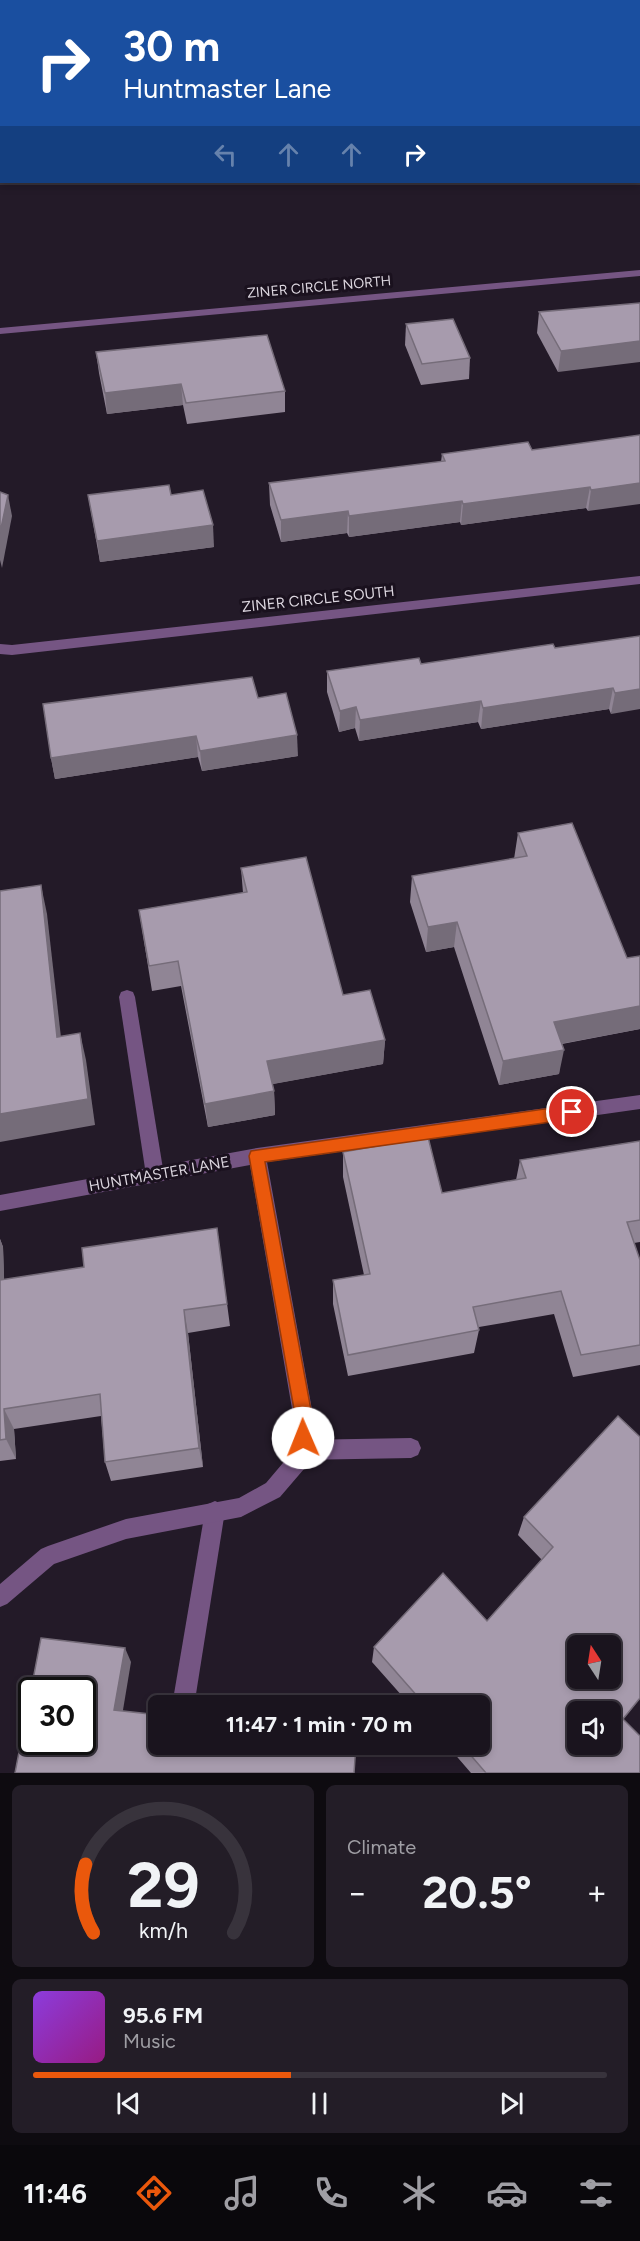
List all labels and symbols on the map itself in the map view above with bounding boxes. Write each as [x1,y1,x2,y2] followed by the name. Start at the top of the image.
[246,272,392,302] street label: ZINER CIRCLE NORTH
[241,582,395,616] street label: ZINER CIRCLE SOUTH
[546,1086,597,1137] pin
[87,1153,231,1195] street label: HUNTMASTER LANE
[271,1406,335,1470] position arrow
[567,1635,621,1689] north arrow
[18,1677,96,1755] speed limit sign: 30

